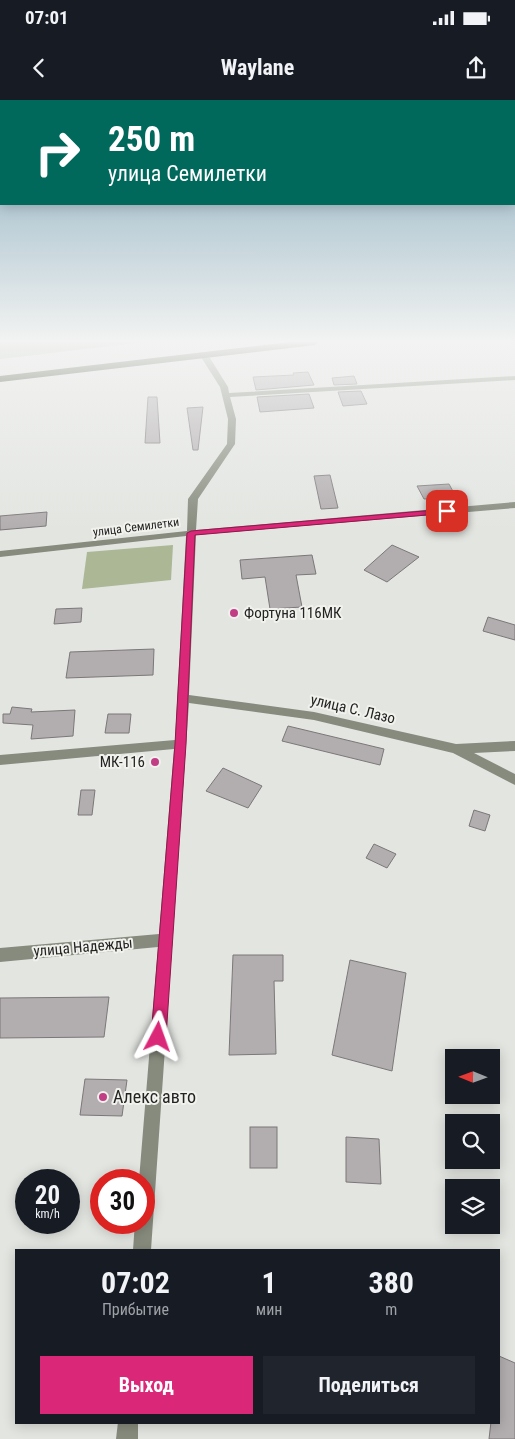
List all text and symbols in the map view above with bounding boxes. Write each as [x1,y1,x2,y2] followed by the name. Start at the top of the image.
[25,6,69,29] text: 07:01
[25,54,53,82] icon: back
[462,54,490,82] icon: share
[221,55,294,80] text: Waylane
[108,119,195,160] text: 250 m
[25,120,90,185] icon: right
[108,161,267,186] text: улица Семилетки
[426,490,468,532] pin
[433,497,461,525] icon: arrive
[92,515,180,539] street label: улица Семилетки
[244,604,342,622] place label: Фортуна 116МК
[228,607,240,619] marker: Фортуна 116МК
[309,691,397,727] street label: улица С. Лазо
[100,753,145,771] place label: МК-116
[149,756,161,768] marker: МК-116
[33,934,133,960] street label: улица Надежды
[131,1010,183,1062] position arrow
[445,1049,500,1104] north arrow
[445,1049,500,1234] map controls
[113,1086,196,1107] place label: Алекс авто
[97,1091,109,1103] marker: Алекс авто
[445,1114,500,1169] button: search
[90,1169,155,1234] speed limit sign: 30
[445,1179,500,1234] button: layers
[35,1181,60,1210] text: 20
[35,1207,60,1221] text: km/h
[101,1265,170,1300] text: 07:02
[262,1265,277,1300] text: 1
[368,1265,414,1300] text: 380
[102,1300,169,1319] text: Прибытие
[256,1300,282,1319] text: мин
[385,1300,397,1319] text: m
[40,1356,253,1414] button: Выход
[263,1356,475,1414] button: Поделиться

